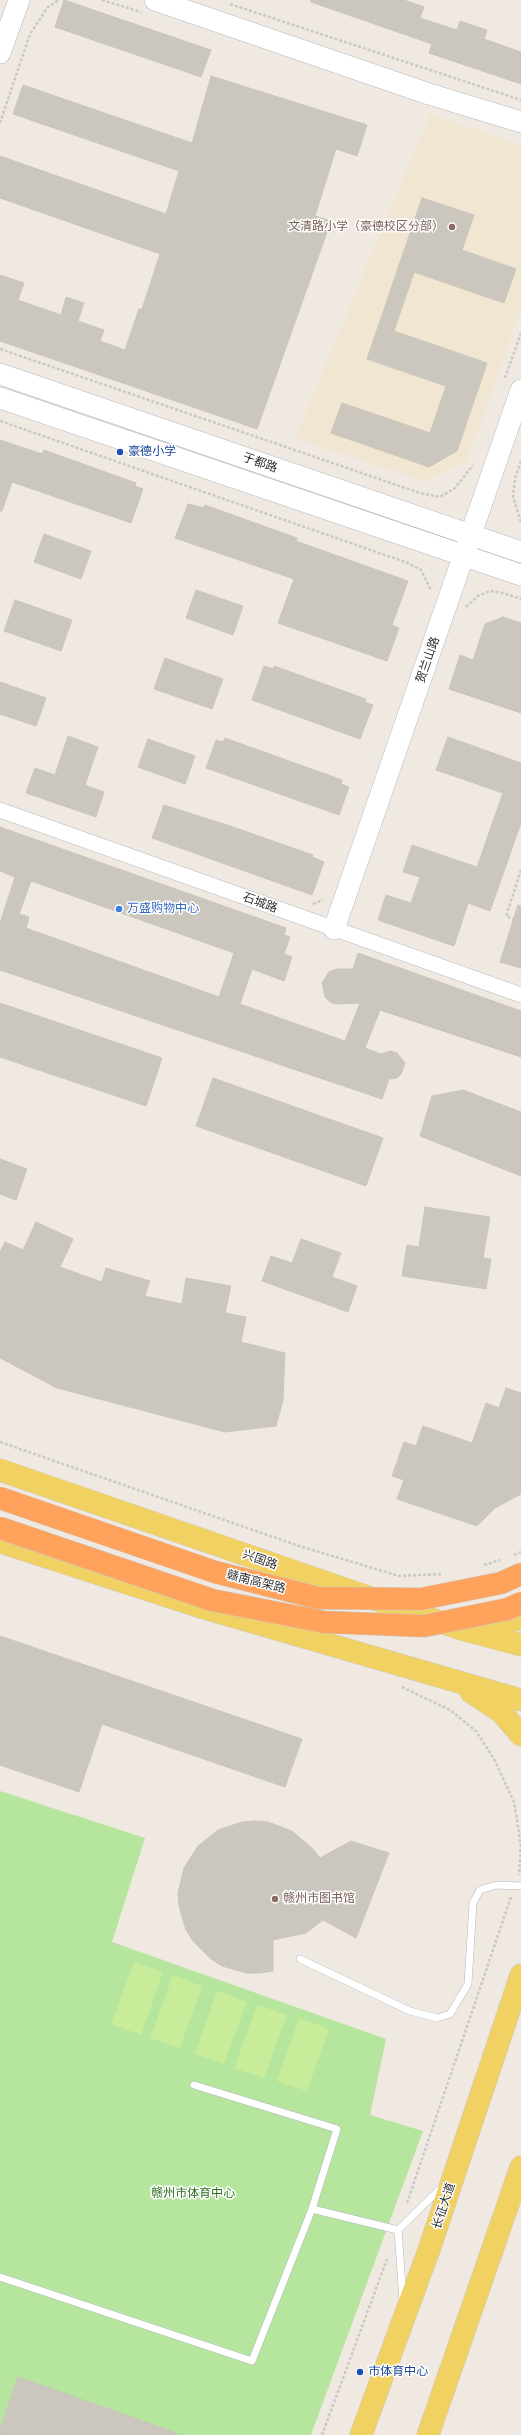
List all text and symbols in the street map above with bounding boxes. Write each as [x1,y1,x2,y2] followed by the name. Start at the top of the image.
[288,220,444,234] place label: 文清路小学（豪德校区分部）
[447,222,457,232] marker: 文清路小学（豪德校区分部）
[128,445,176,459] place label: 豪德小学
[115,447,125,457] marker: 豪德小学
[241,450,279,476] street label: 于都路
[413,635,443,685] street label: 贺兰山路
[241,890,279,916] street label: 石城路
[127,902,199,916] place label: 万盛购物中心
[114,904,124,914] marker: 万盛购物中心
[241,1547,279,1573] street label: 兴国路
[225,1568,287,1596] street label: 赣南高架路
[283,1892,355,1906] place label: 赣州市图书馆
[270,1894,280,1904] marker: 赣州市图书馆
[430,2181,458,2231] street label: 长征大道
[151,2187,235,2201] park label: 赣州市体育中心
[368,2365,428,2379] place label: 市体育中心
[355,2367,365,2377] marker: 市体育中心

